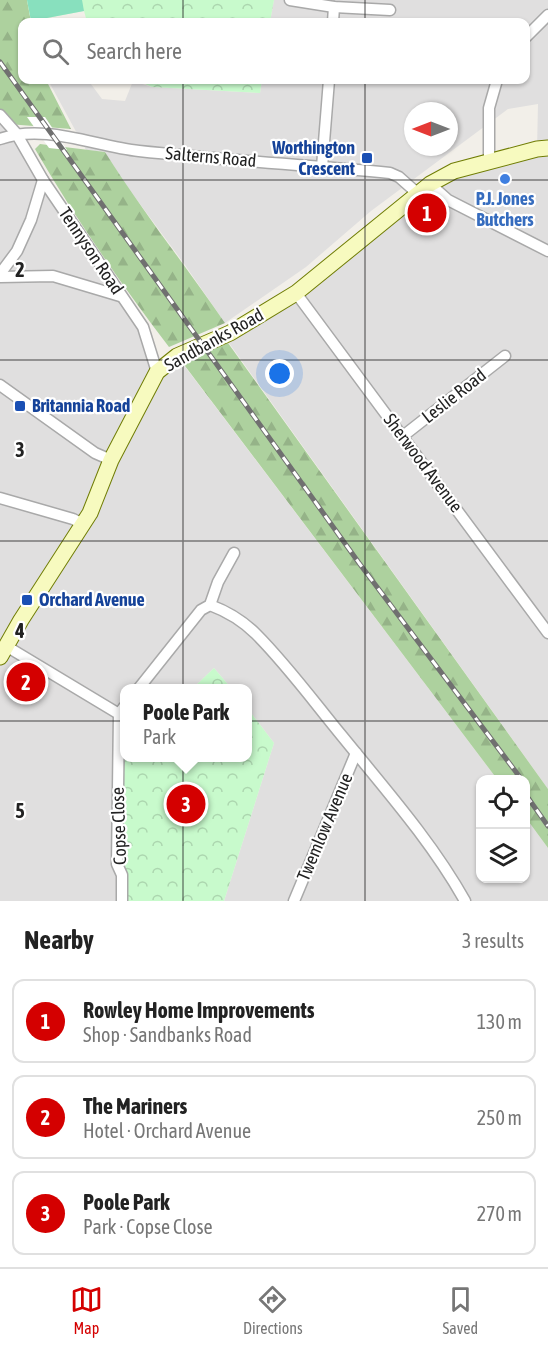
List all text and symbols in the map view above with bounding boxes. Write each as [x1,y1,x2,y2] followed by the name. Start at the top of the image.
[18,18,530,84] search box
[39,35,72,68] icon: search
[87,38,182,64] text: Search here
[404,102,458,156] north arrow
[271,137,356,179] place label: Worthington Crescent
[165,142,257,171] street label: Salterns Road
[360,151,374,165] marker: Worthington Crescent
[498,172,512,186] marker: P.J. Jones Butchers
[476,188,535,230] place label: P.J. Jones Butchers
[408,190,446,236] pin: 1
[55,203,128,298] street label: Tennyson Road
[15,258,25,281] text: 2
[161,304,267,375] street label: Sandbanks Road
[265,359,294,388] your location
[418,364,490,427] street label: Leslie Road
[32,395,130,416] place label: Britannia Road
[13,399,27,413] marker: Britannia Road
[379,409,467,516] street label: Sherwood Avenue
[15,438,25,461] text: 3
[39,589,145,610] place label: Orchard Avenue
[20,593,34,607] marker: Orchard Avenue
[14,619,25,642] text: 4
[6,660,46,704] pin: 2
[120,684,252,762] popup
[143,699,229,725] text: Poole Park
[143,725,176,748] text: Park
[292,770,357,884] street label: Twemlow Avenue
[476,775,530,883] map controls
[476,775,530,829] button: locate
[166,782,206,826] pin: 3
[107,787,130,865] street label: Copse Close
[15,799,25,822] text: 5
[476,829,530,883] button: layers
[24,925,94,955] text: Nearby
[462,929,524,952] text: 3 results
[83,997,315,1023] text: Rowley Home Improvements
[41,1010,50,1033] text: 1
[477,1010,522,1033] text: 130 m
[83,1023,252,1046] text: Shop · Sandbanks Road
[83,1093,187,1119] text: The Mariners
[41,1106,50,1129] text: 2
[477,1106,522,1129] text: 250 m
[83,1119,251,1142] text: Hotel · Orchard Avenue
[83,1189,170,1215] text: Poole Park
[41,1202,50,1225] text: 3
[477,1202,522,1225] text: 270 m
[83,1215,213,1238] text: Park · Copse Close
[70,1283,103,1337] tab: Map
[243,1283,303,1337] tab: Directions
[443,1283,478,1337] tab: Saved

